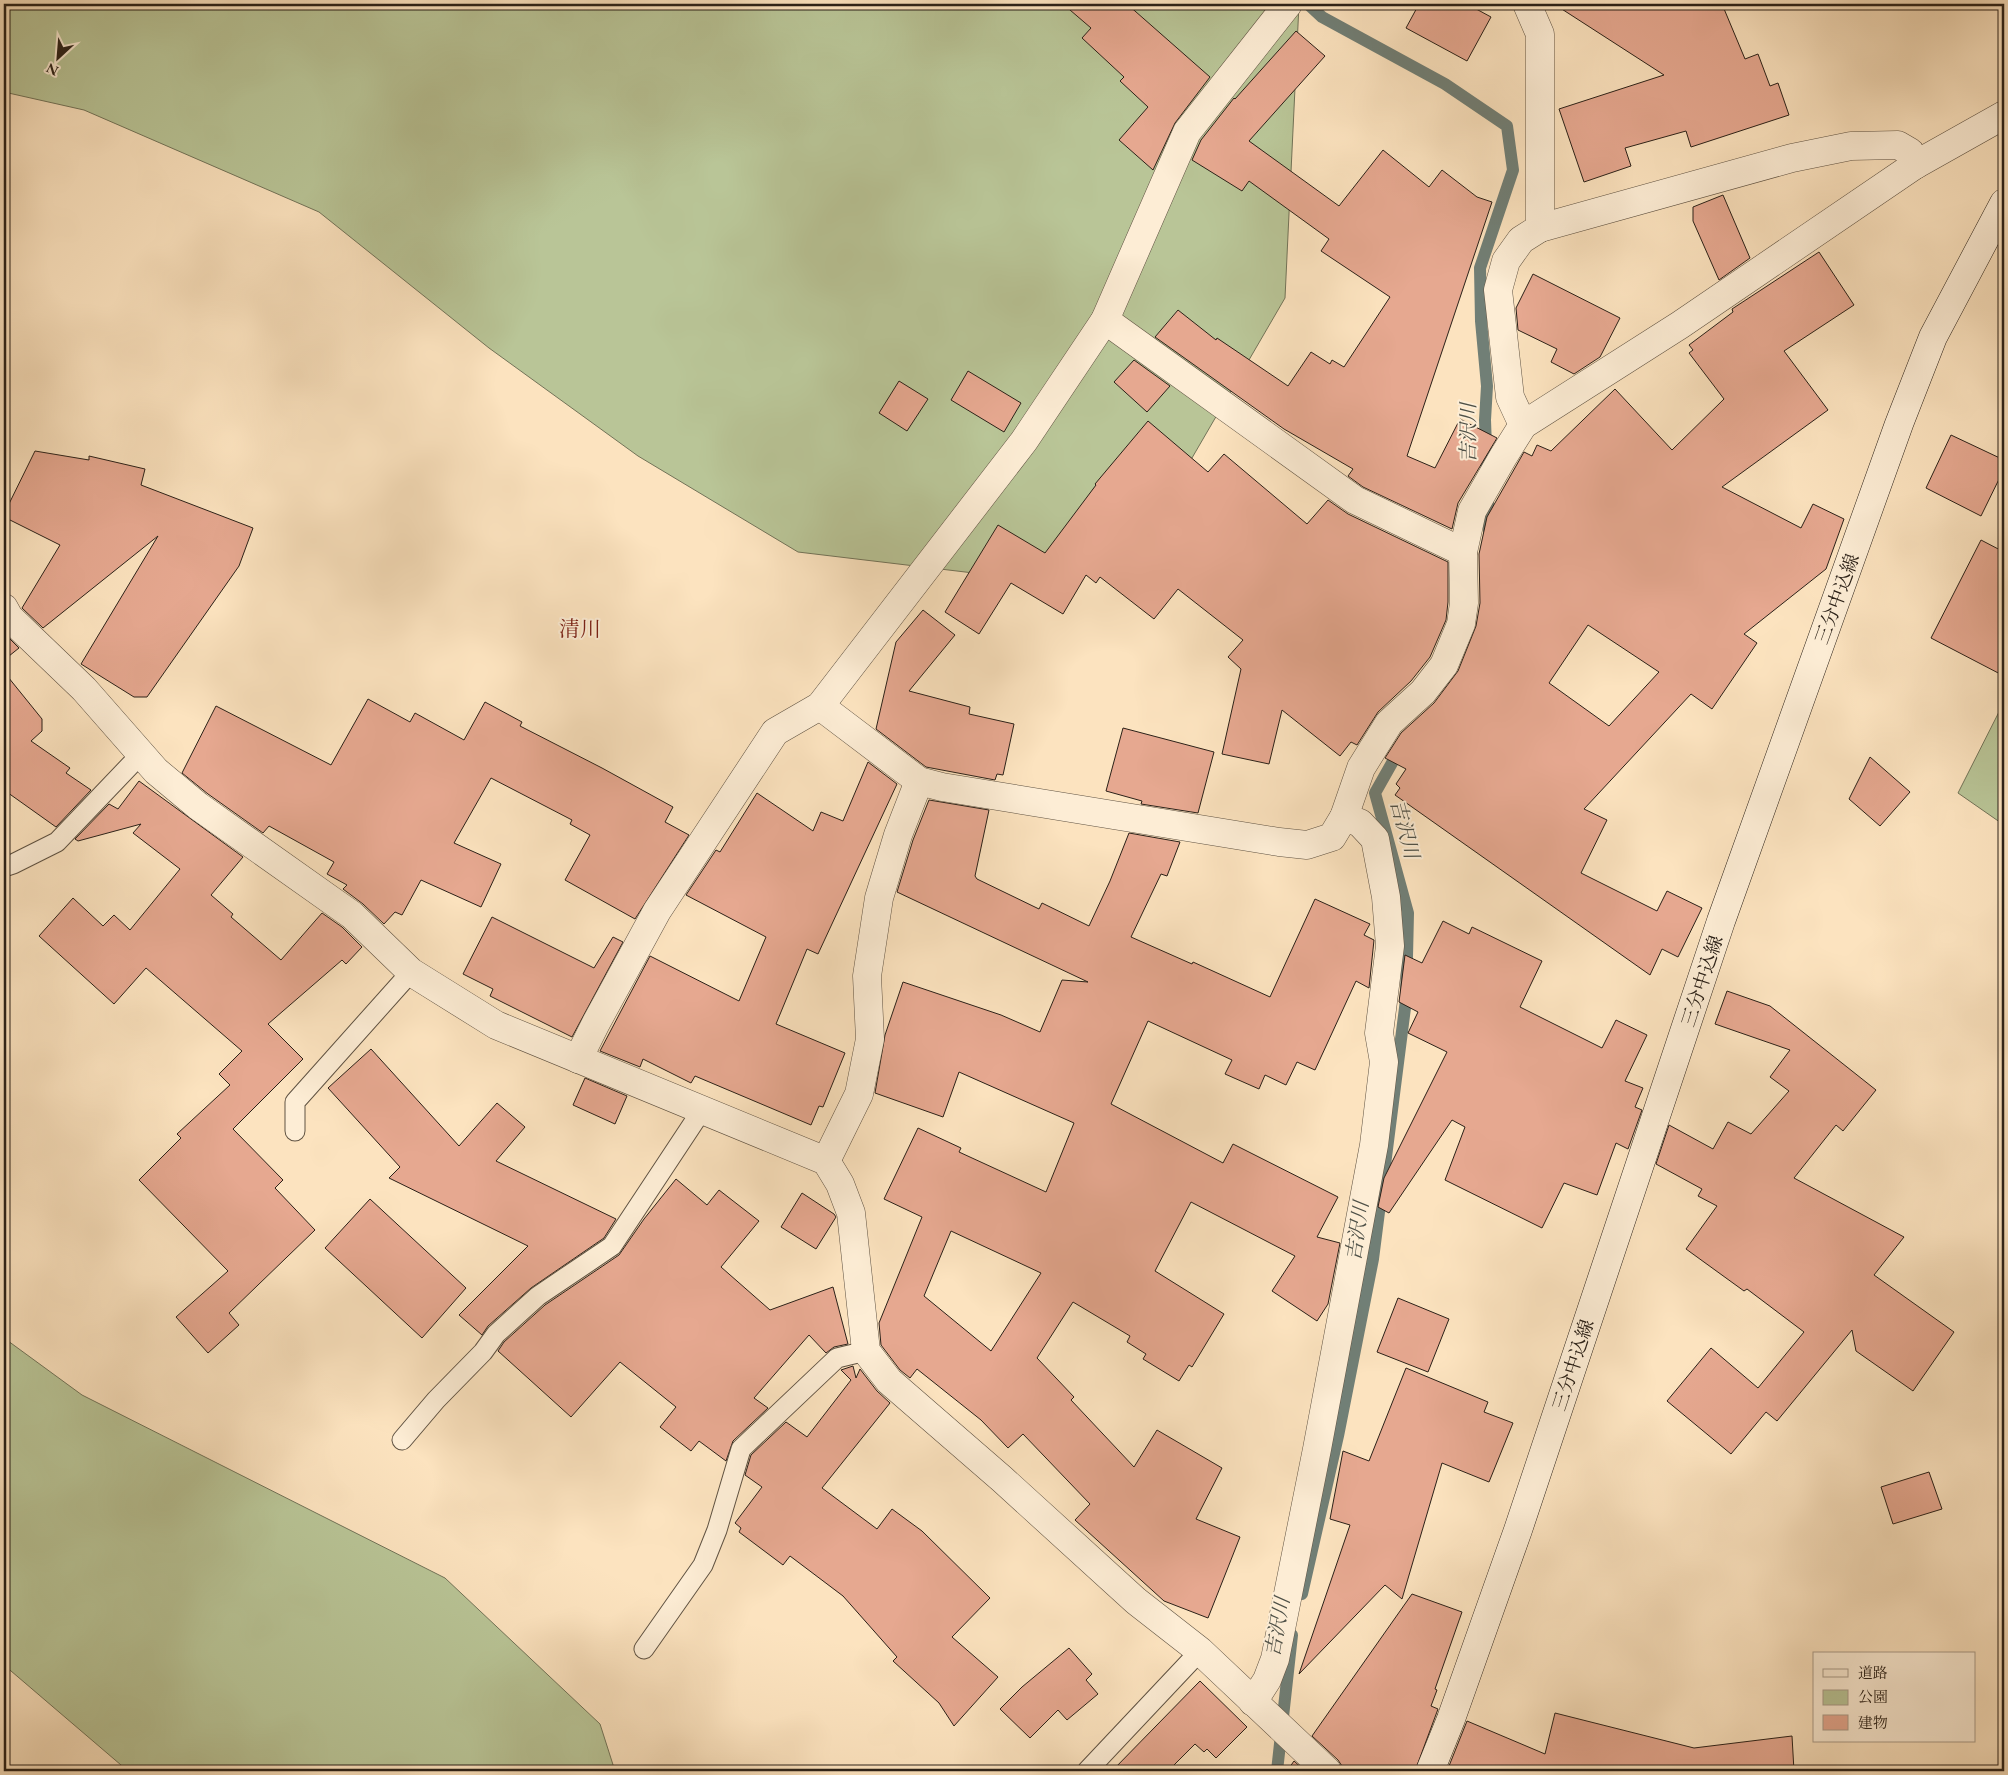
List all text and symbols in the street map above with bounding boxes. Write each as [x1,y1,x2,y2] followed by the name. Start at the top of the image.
[32,32,82,82] north arrow
[43,59,61,80] text: N
[1455,401,1481,463] water label: 吉沢川
[1809,550,1865,648] street label: 三分中込線
[559,615,601,642] district label: 清川
[1385,797,1426,863] water label: 吉沢川
[1675,932,1729,1030] street label: 三分中込線
[1340,1198,1374,1263] water label: 吉沢川
[1546,1316,1600,1414] street label: 三分中込線
[1259,1593,1295,1659] water label: 吉沢川
[1813,1652,1976,1742] legend
[1858,1663,1888,1682] text: 道路
[1858,1687,1888,1706] text: 公園
[1858,1713,1888,1732] text: 建物

